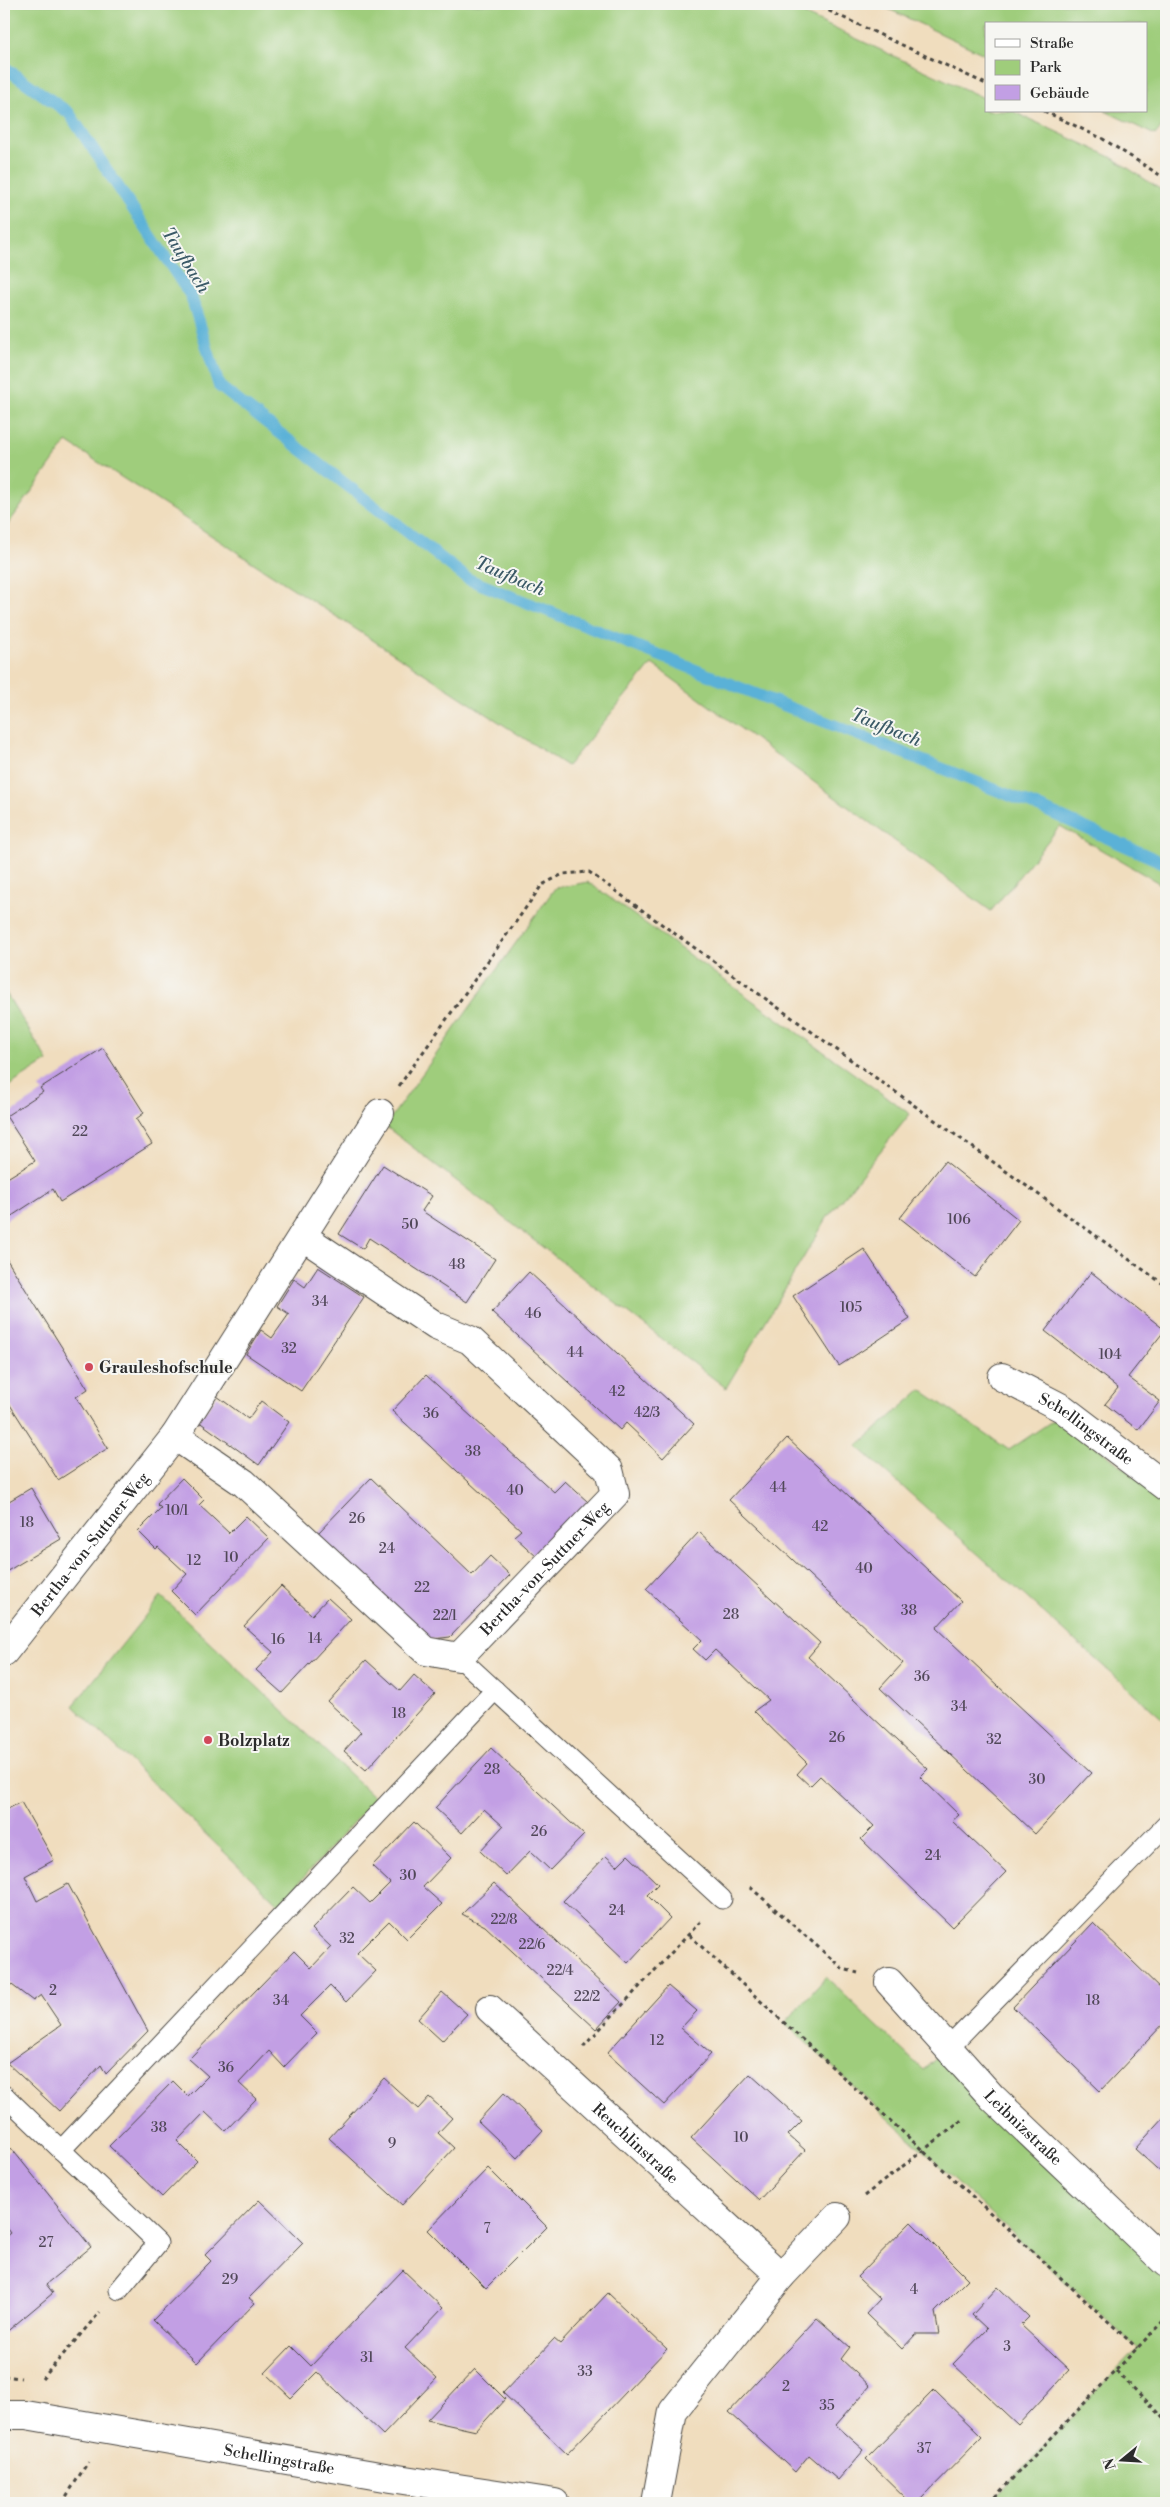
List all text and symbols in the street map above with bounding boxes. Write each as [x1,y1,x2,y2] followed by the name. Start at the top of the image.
[985,22,1148,112] legend
[1030,34,1074,53] text: Straße
[1030,58,1062,77] text: Park
[1030,84,1089,103] text: Gebäude
[156,223,215,299] water label: Taufbach
[471,551,549,602] water label: Taufbach
[847,703,925,752] water label: Taufbach
[72,1123,88,1141] house number: 22
[947,1211,971,1229] house number: 106
[402,1216,419,1234] house number: 50
[449,1256,465,1274] house number: 48
[312,1293,328,1311] house number: 34
[840,1299,863,1317] house number: 105
[525,1305,542,1323] house number: 46
[281,1340,297,1358] house number: 32
[567,1344,583,1362] house number: 44
[1098,1346,1122,1364] house number: 104
[99,1358,233,1378] place label: Grauleshofschule
[83,1361,95,1373] marker: Grauleshofschule
[609,1383,625,1401] house number: 42
[1035,1389,1137,1470] street label: Schellingstraße
[634,1404,661,1422] house number: 42/3
[423,1405,440,1423] house number: 36
[465,1443,481,1461] house number: 38
[27,1468,154,1621] street label: Bertha-von-Suttner-Weg
[770,1479,786,1497] house number: 44
[506,1482,524,1500] house number: 40
[475,1497,614,1641] street label: Bertha-von-Suttner-Weg
[165,1502,189,1520] house number: 10/1
[349,1510,366,1528] house number: 26
[20,1514,34,1532] house number: 18
[812,1518,828,1536] house number: 42
[379,1540,395,1558] house number: 24
[224,1549,238,1567] house number: 10
[187,1552,201,1570] house number: 12
[855,1560,873,1578] house number: 40
[414,1579,430,1597] house number: 22
[901,1602,917,1620] house number: 38
[723,1606,739,1624] house number: 28
[433,1607,457,1625] house number: 22/1
[308,1630,322,1648] house number: 14
[271,1631,286,1649] house number: 16
[914,1668,931,1686] house number: 36
[951,1698,967,1716] house number: 34
[392,1705,406,1723] house number: 18
[829,1729,846,1747] house number: 26
[218,1731,290,1751] place label: Bolzplatz
[986,1731,1002,1749] house number: 32
[202,1734,214,1746] marker: Bolzplatz
[484,1761,500,1779] house number: 28
[1028,1771,1046,1789] house number: 30
[531,1823,548,1841] house number: 26
[925,1847,941,1865] house number: 24
[399,1867,417,1885] house number: 30
[609,1902,625,1920] house number: 24
[490,1911,518,1929] house number: 22/8
[339,1930,355,1948] house number: 32
[518,1936,546,1954] house number: 22/6
[547,1962,573,1980] house number: 22/4
[49,1982,57,2000] house number: 2
[574,1988,600,2006] house number: 22/2
[273,1992,289,2010] house number: 34
[1086,1992,1100,2010] house number: 18
[650,2032,664,2050] house number: 12
[218,2059,235,2077] house number: 36
[979,2086,1066,2170] street label: Leibnizstraße
[588,2099,683,2188] street label: Reuchlinstraße
[151,2119,167,2137] house number: 38
[734,2129,748,2147] house number: 10
[388,2135,396,2153] house number: 9
[483,2220,491,2238] house number: 7
[39,2234,53,2252] house number: 27
[222,2271,238,2289] house number: 29
[910,2281,918,2299] house number: 4
[1003,2338,1011,2356] house number: 3
[360,2349,374,2367] house number: 31
[577,2363,593,2381] house number: 33
[782,2378,790,2396] house number: 2
[819,2397,835,2415] house number: 35
[1098,2434,1148,2484] north arrow
[222,2440,336,2479] street label: Schellingstraße
[917,2440,931,2458] house number: 37
[1100,2456,1121,2472] text: N

